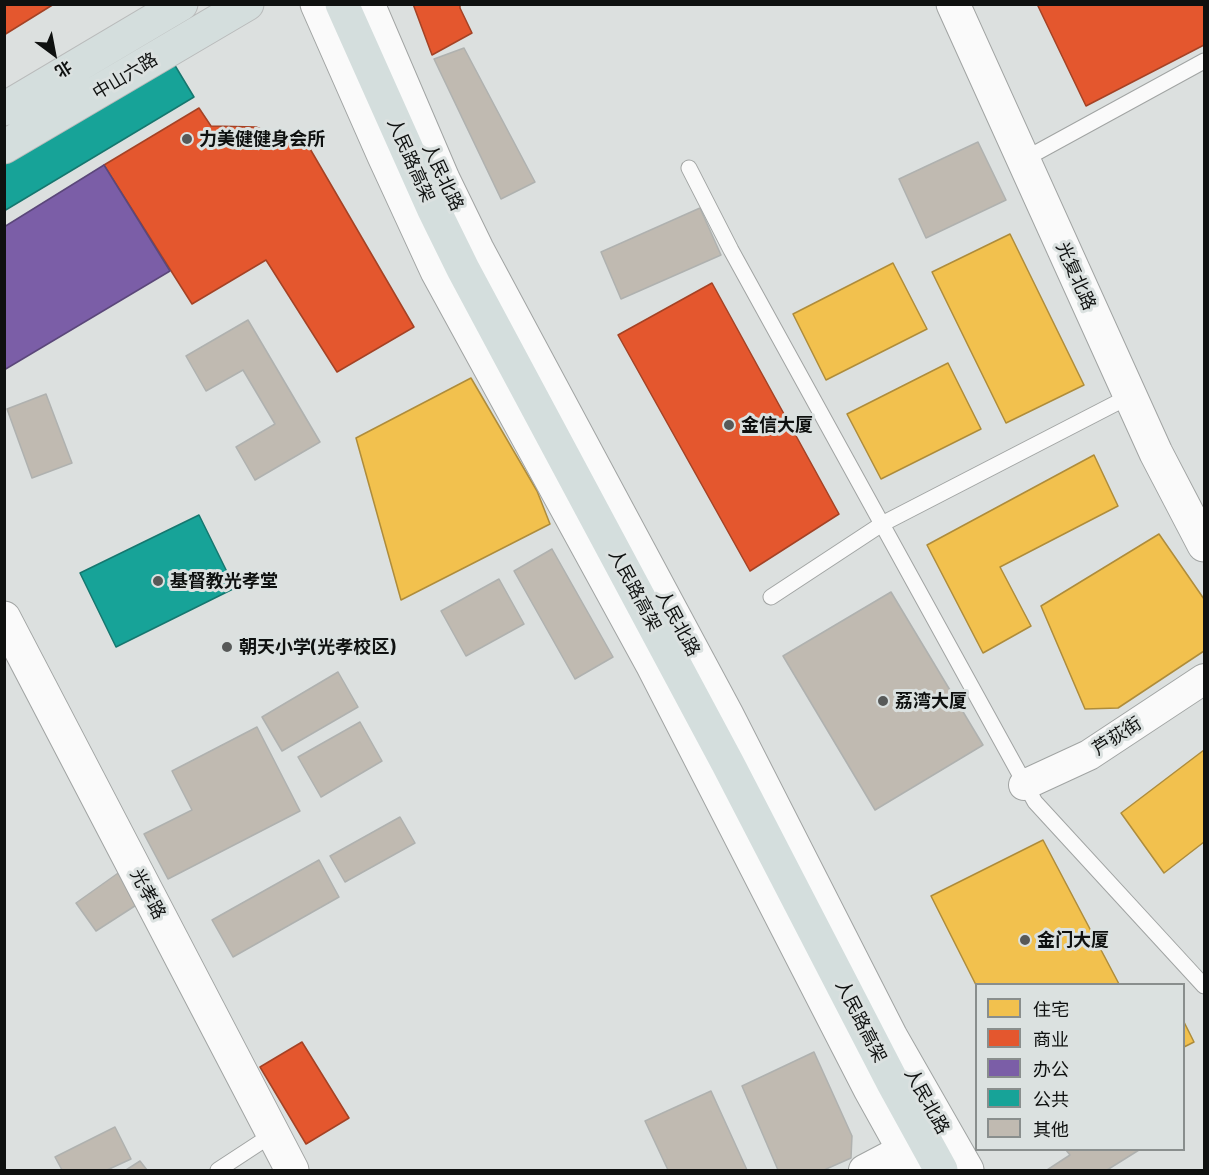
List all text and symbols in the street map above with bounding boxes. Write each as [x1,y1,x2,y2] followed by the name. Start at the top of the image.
[24,24,84,84] north arrow
[89,48,161,104] street label: 中山六路
[52,57,76,82] text: 北
[383,114,439,206] street label: 人民路高架
[199,128,325,150] place label: 力美健健身会所
[180,132,194,146] marker: 力美健健身会所
[418,140,468,214] street label: 人民北路
[1051,239,1101,313] street label: 光复北路
[741,414,813,436] place label: 金信大厦
[722,418,736,432] marker: 金信大厦
[604,545,666,635] street label: 人民路高架
[170,570,278,592] place label: 基督教光孝堂
[151,574,165,588] marker: 基督教光孝堂
[652,586,704,660] street label: 人民北路
[239,636,395,658] place label: 朝天小学(光孝校区)
[220,640,234,654] marker: 朝天小学(光孝校区)
[895,690,967,712] place label: 荔湾大厦
[876,694,890,708] marker: 荔湾大厦
[1088,712,1146,760] street label: 芦荻街
[126,865,170,923] street label: 光孝路
[1037,929,1109,951] place label: 金门大厦
[1018,933,1032,947] marker: 金门大厦
[831,976,891,1066] street label: 人民路高架
[975,983,1185,1151] legend
[1033,998,1069,1020] text: 住宅
[1033,1028,1069,1050] text: 商业
[1033,1058,1069,1080] text: 办公
[900,1064,954,1138] street label: 人民北路
[1033,1088,1069,1110] text: 公共
[1033,1118,1069,1140] text: 其他

